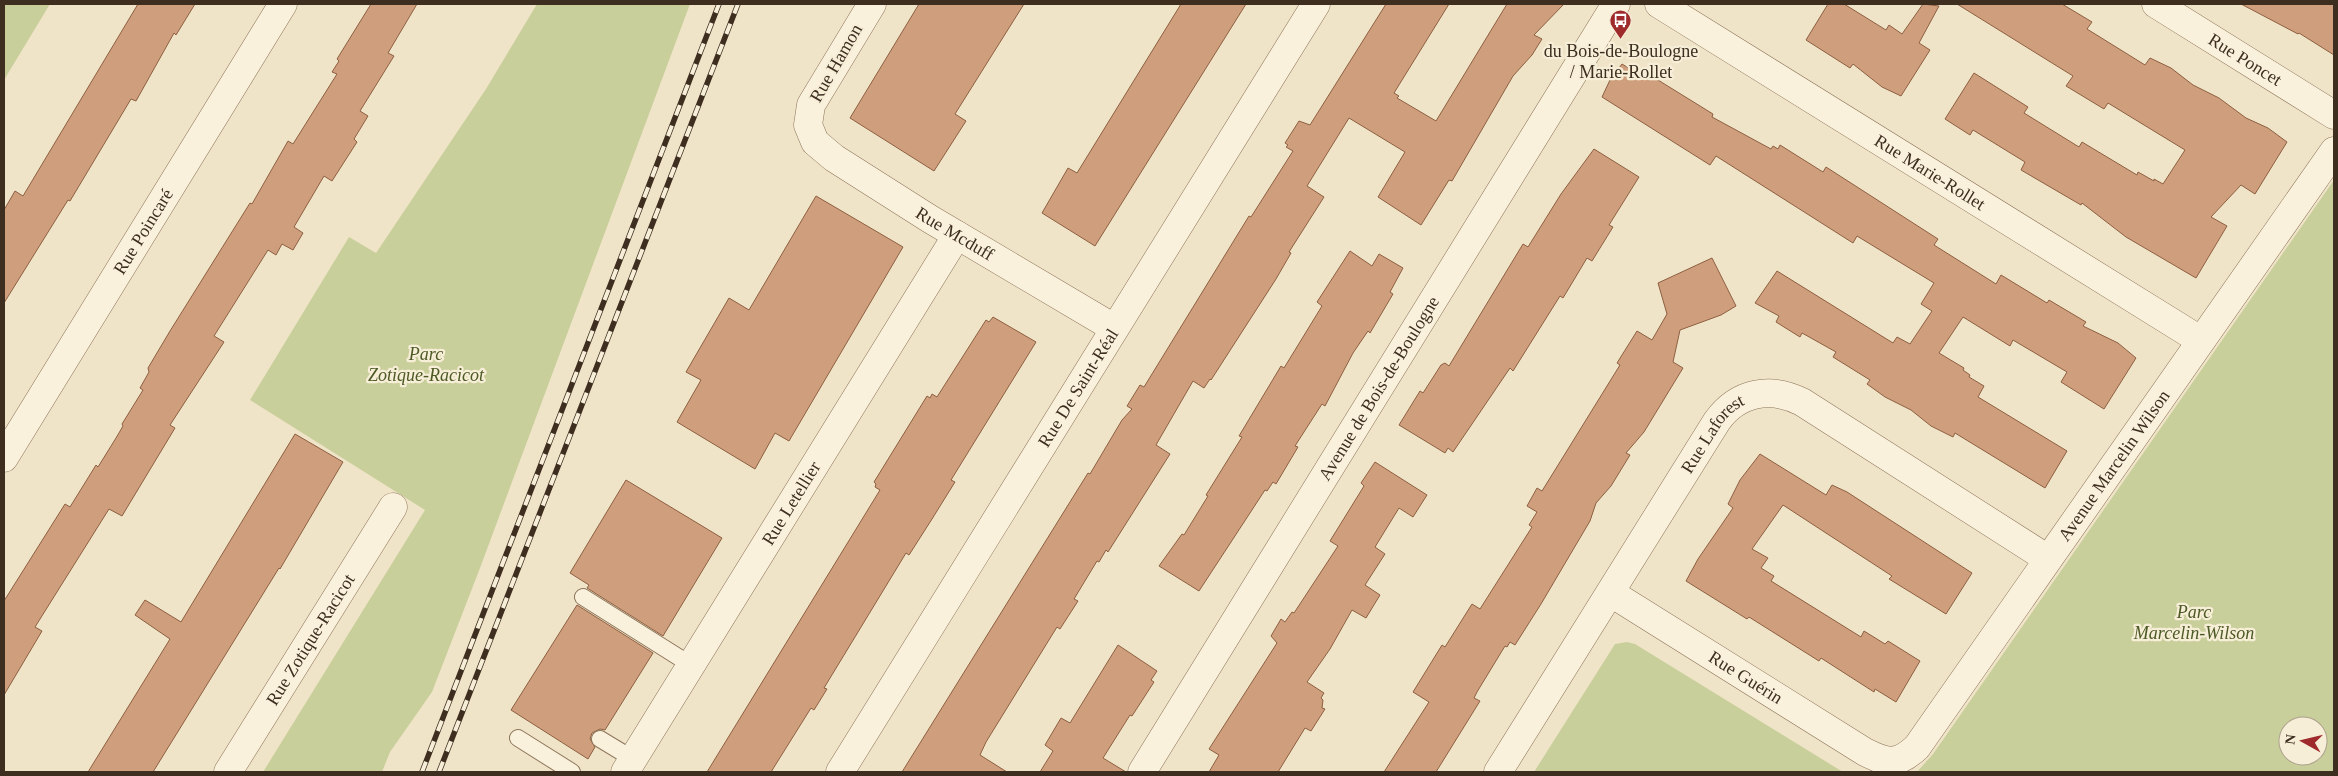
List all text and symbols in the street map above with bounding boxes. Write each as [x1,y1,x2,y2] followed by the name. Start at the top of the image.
[1609,9,1633,40] bus stop icon: du Bois-de-Boulogne / Marie-Rollet
[806,21,866,105] street label: Rue Hamon
[2205,29,2285,90] street label: Rue Poncet
[1544,41,1698,82] place label: du Bois-de-Boulogne / Marie-Rollet
[1871,130,1989,214] street label: Rue Marie-Rollet
[109,185,177,278] street label: Rue Poincaré
[912,203,997,265] street label: Rue Mcduff
[1314,292,1443,484] street label: Avenue de Bois-de-Boulogne
[1034,325,1122,450] street label: Rue De Saint-Réal
[368,344,485,385] park label: Parc Zotique-Racicot
[2054,386,2174,545] street label: Avenue Marcelin Wilson
[1677,390,1747,477] street label: Rue Laforest
[758,458,825,549] street label: Rue Letellier
[262,570,359,709] street label: Rue Zotique-Racicot
[2133,602,2254,643] park label: Parc Marcelin-Wilson
[1705,647,1786,708] street label: Rue Guérin
[2278,716,2328,766] north arrow
[2282,733,2299,745] text: N

